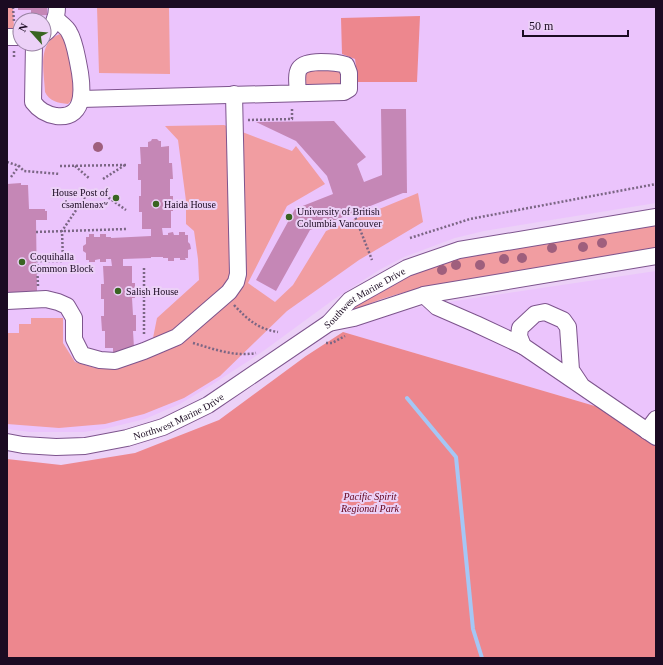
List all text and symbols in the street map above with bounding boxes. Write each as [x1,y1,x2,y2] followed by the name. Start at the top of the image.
[12,12,52,52] north arrow
[523,12,628,38] scale bar
[529,19,554,33] text: 50 m
[16,21,30,34] text: N
[52,187,109,210] place label: House Post of c̓səmlenəxʷ
[111,193,121,203] marker: House Post of c̓səmlenəxʷ
[151,199,161,209] marker: Haida House
[164,199,216,210] place label: Haida House
[297,206,382,229] place label: University of British Columbia Vancouver
[284,212,294,222] marker: University of British Columbia Vancouver
[30,251,94,274] place label: Coquihalla Common Block
[17,257,27,267] marker: Coquihalla Common Block
[322,265,407,330] street label: Southwest Marine Drive
[113,286,123,296] marker: Salish House
[126,286,179,297] place label: Salish House
[132,390,226,441] street label: Northwest Marine Drive
[340,491,400,514] park label: Pacific Spirit Regional Park

